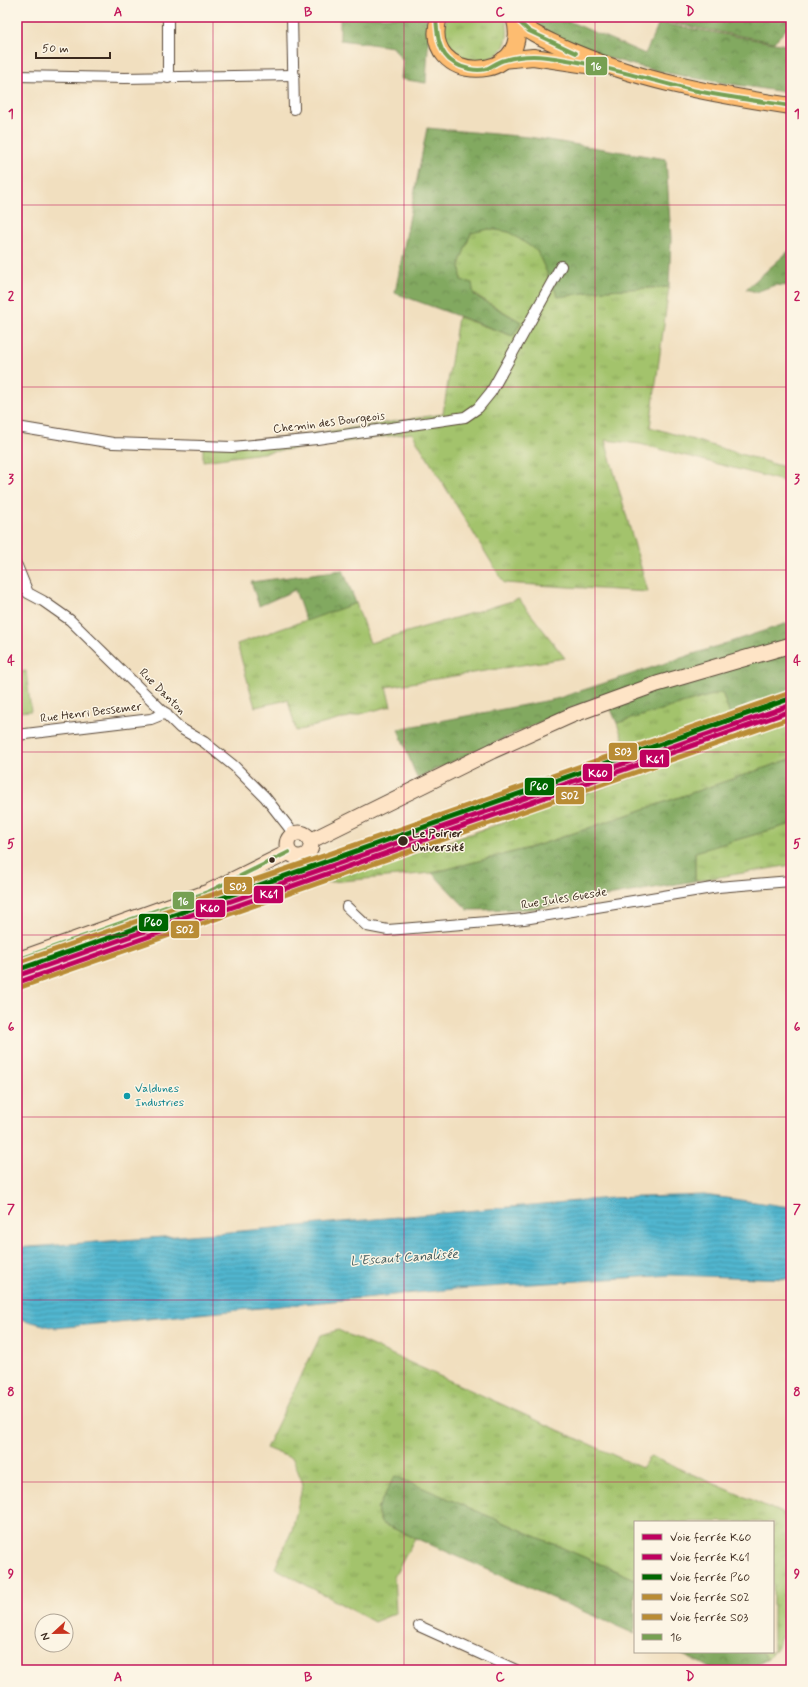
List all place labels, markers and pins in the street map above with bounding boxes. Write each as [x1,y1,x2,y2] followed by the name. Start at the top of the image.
[412,826,465,856] place label: Le Poirier Université
[396,834,410,848] marker: Le Poirier Université
[267,855,277,865] unlabelled marker
[135,1081,184,1111] place label: Valdunes Industries
[122,1091,132,1101] marker: Valdunes Industries

